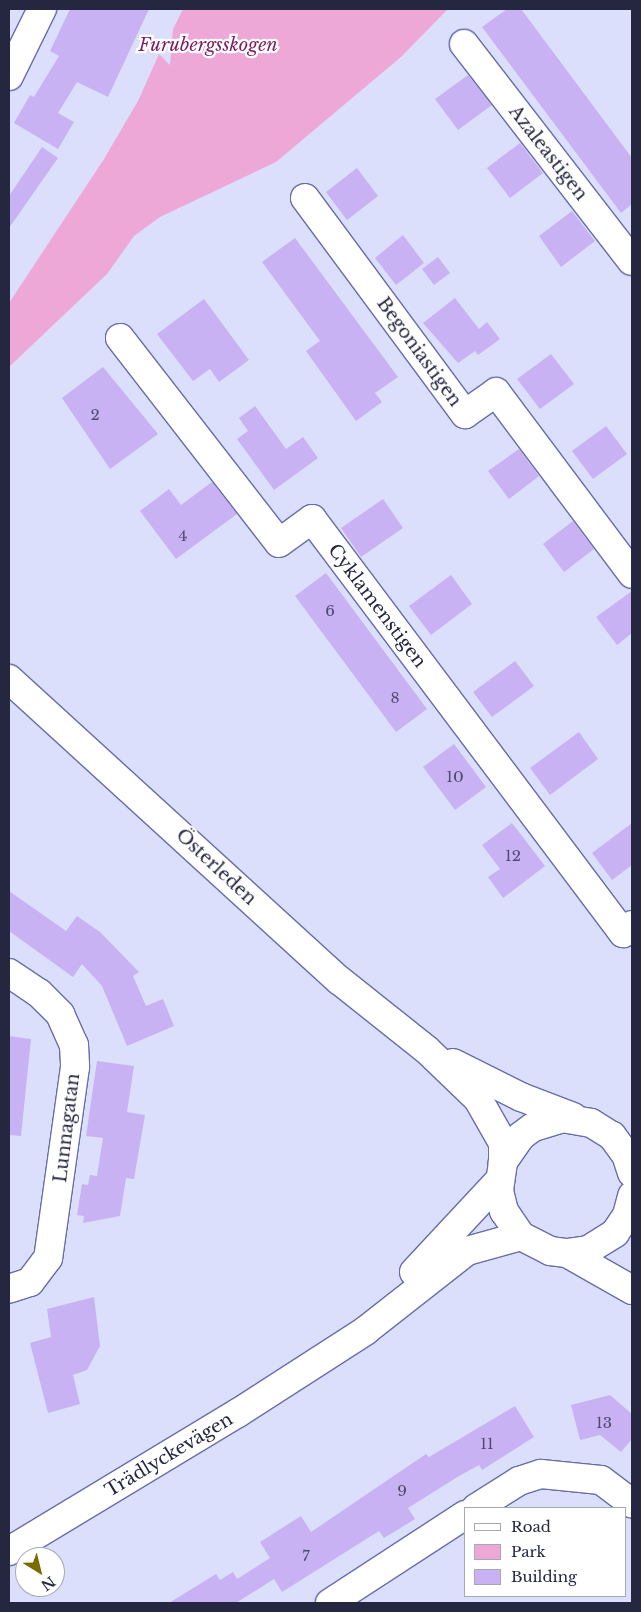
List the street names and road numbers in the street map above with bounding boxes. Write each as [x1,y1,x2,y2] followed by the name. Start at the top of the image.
[504,101,592,205] street label: Azaleastigen
[372,293,466,411] street label: Begoniastigen
[323,540,431,672] street label: Cyklamenstigen
[171,824,261,910] street label: Österleden
[50,1072,84,1184] street label: Lunnagatan
[101,1408,237,1502] street label: Trädlyckevägen

